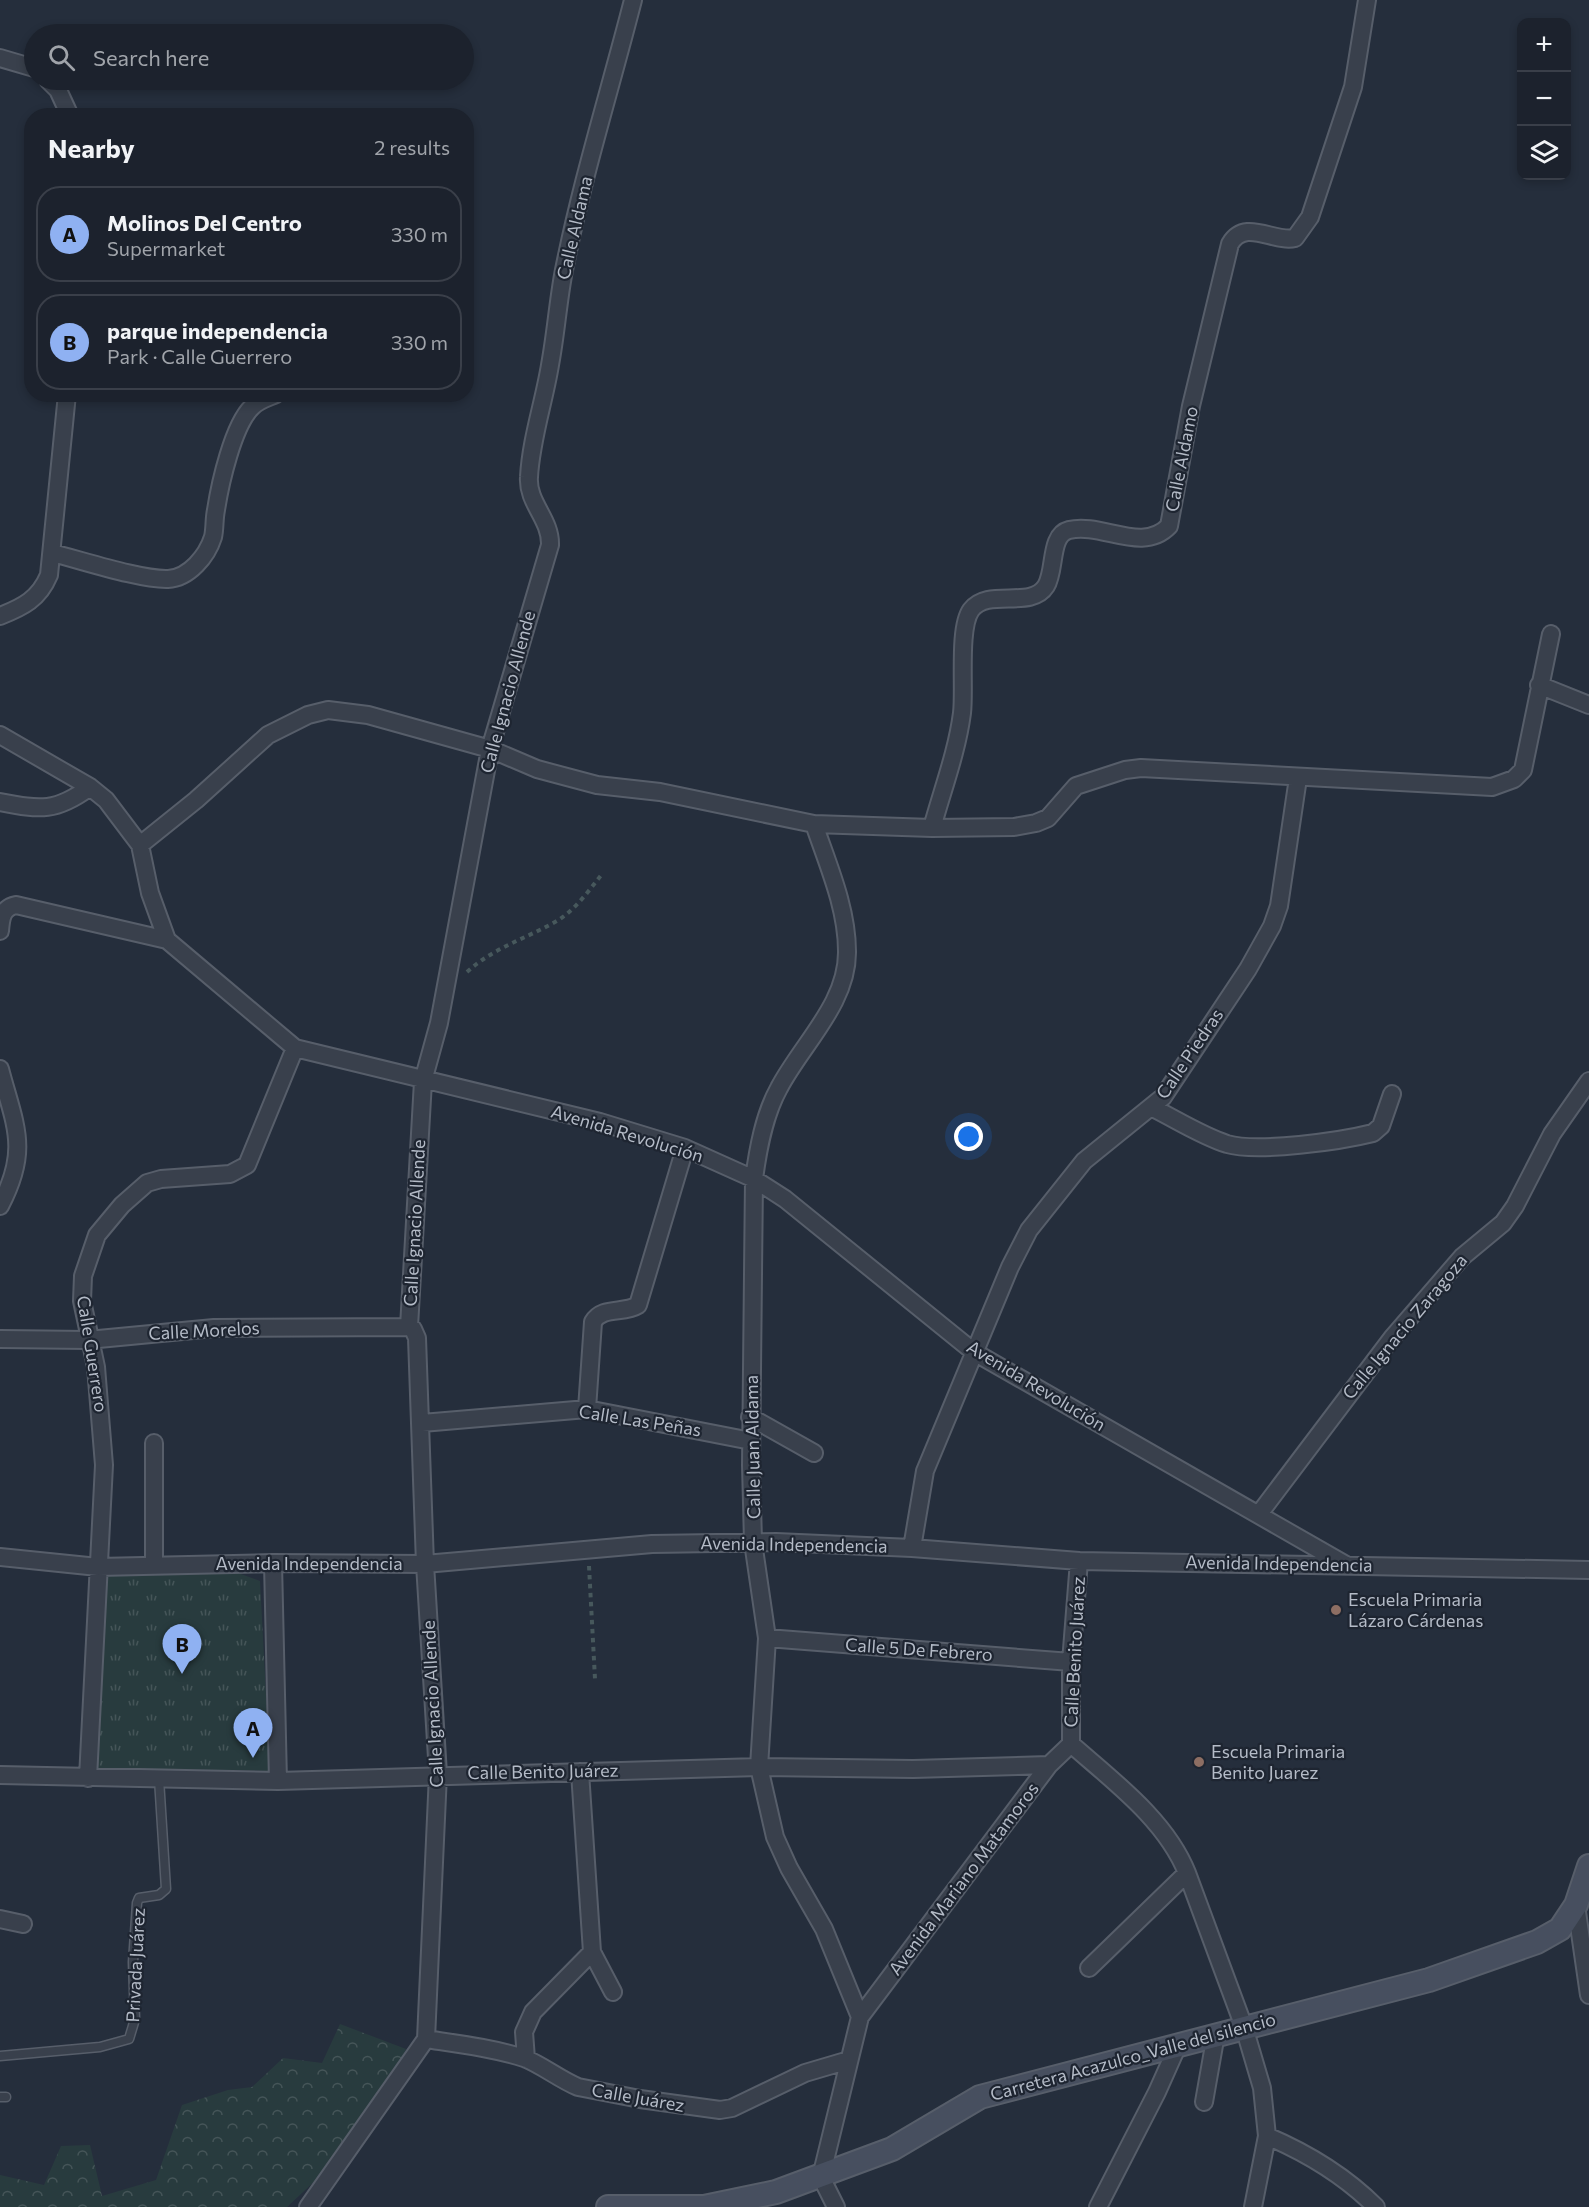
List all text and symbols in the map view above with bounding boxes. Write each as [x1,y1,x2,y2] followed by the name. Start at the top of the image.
[1517,18,1571,180] map controls
[1517,18,1571,72] button: +
[24,24,474,90] search box
[45,41,78,74] icon: search
[93,44,209,71] text: Search here
[1517,72,1571,126] button: −
[1517,126,1571,180] button: layers
[48,132,135,163] text: Nearby
[374,135,450,159] text: 2 results
[551,174,597,282] street label: Calle Aldama
[107,209,302,236] text: Molinos Del Centro
[62,222,77,246] text: A
[391,222,448,246] text: 330 m
[107,236,225,260] text: Supermarket
[107,317,328,344] text: parque independencia
[63,330,76,354] text: B
[391,330,448,354] text: 330 m
[107,344,292,368] text: Park · Calle Guerrero
[1160,404,1202,513] street label: Calle Aldamo
[475,608,539,775] street label: Calle Ignacio Allende
[1151,1004,1227,1103] street label: Calle Piedras
[549,1099,706,1167] street label: Avenida Revolución
[954,1122,983,1151] your location
[399,1139,429,1307] street label: Calle Ignacio Allende
[1337,1249,1471,1403] street label: Calle Ignacio Zaragoza
[73,1294,113,1414] street label: Calle Guerrero
[148,1316,260,1344] street label: Calle Morelos
[963,1335,1110,1435] street label: Avenida Revolución
[740,1375,764,1519] street label: Calle Juan Aldama
[577,1399,703,1441] street label: Calle Las Peñas
[700,1531,888,1557] street label: Avenida Independencia
[1185,1550,1373,1576] street label: Avenida Independencia
[215,1552,403,1574] street label: Avenida Independencia
[1059,1576,1089,1728] street label: Calle Benito Juárez
[1348,1588,1483,1631] place label: Escuela Primaria Lázaro Cárdenas
[1329,1603,1343,1617] marker: Escuela Primaria Lázaro Cárdenas
[417,1620,447,1788] street label: Calle Ignacio Allende
[162,1624,201,1674] pin: B
[845,1633,994,1665] street label: Calle 5 De Febrero
[234,1708,272,1758] pin: A
[1211,1740,1345,1783] place label: Escuela Primaria Benito Juarez
[1192,1755,1206,1769] marker: Escuela Primaria Benito Juarez
[467,1759,619,1783] street label: Calle Benito Juárez
[883,1778,1043,1979] street label: Avenida Mariano Matamoros
[121,1907,149,2023] street label: Privada Juárez
[987,2007,1278,2105] street label: Carretera Acazulco_Valle del silencio
[590,2078,686,2116] street label: Calle Juárez

